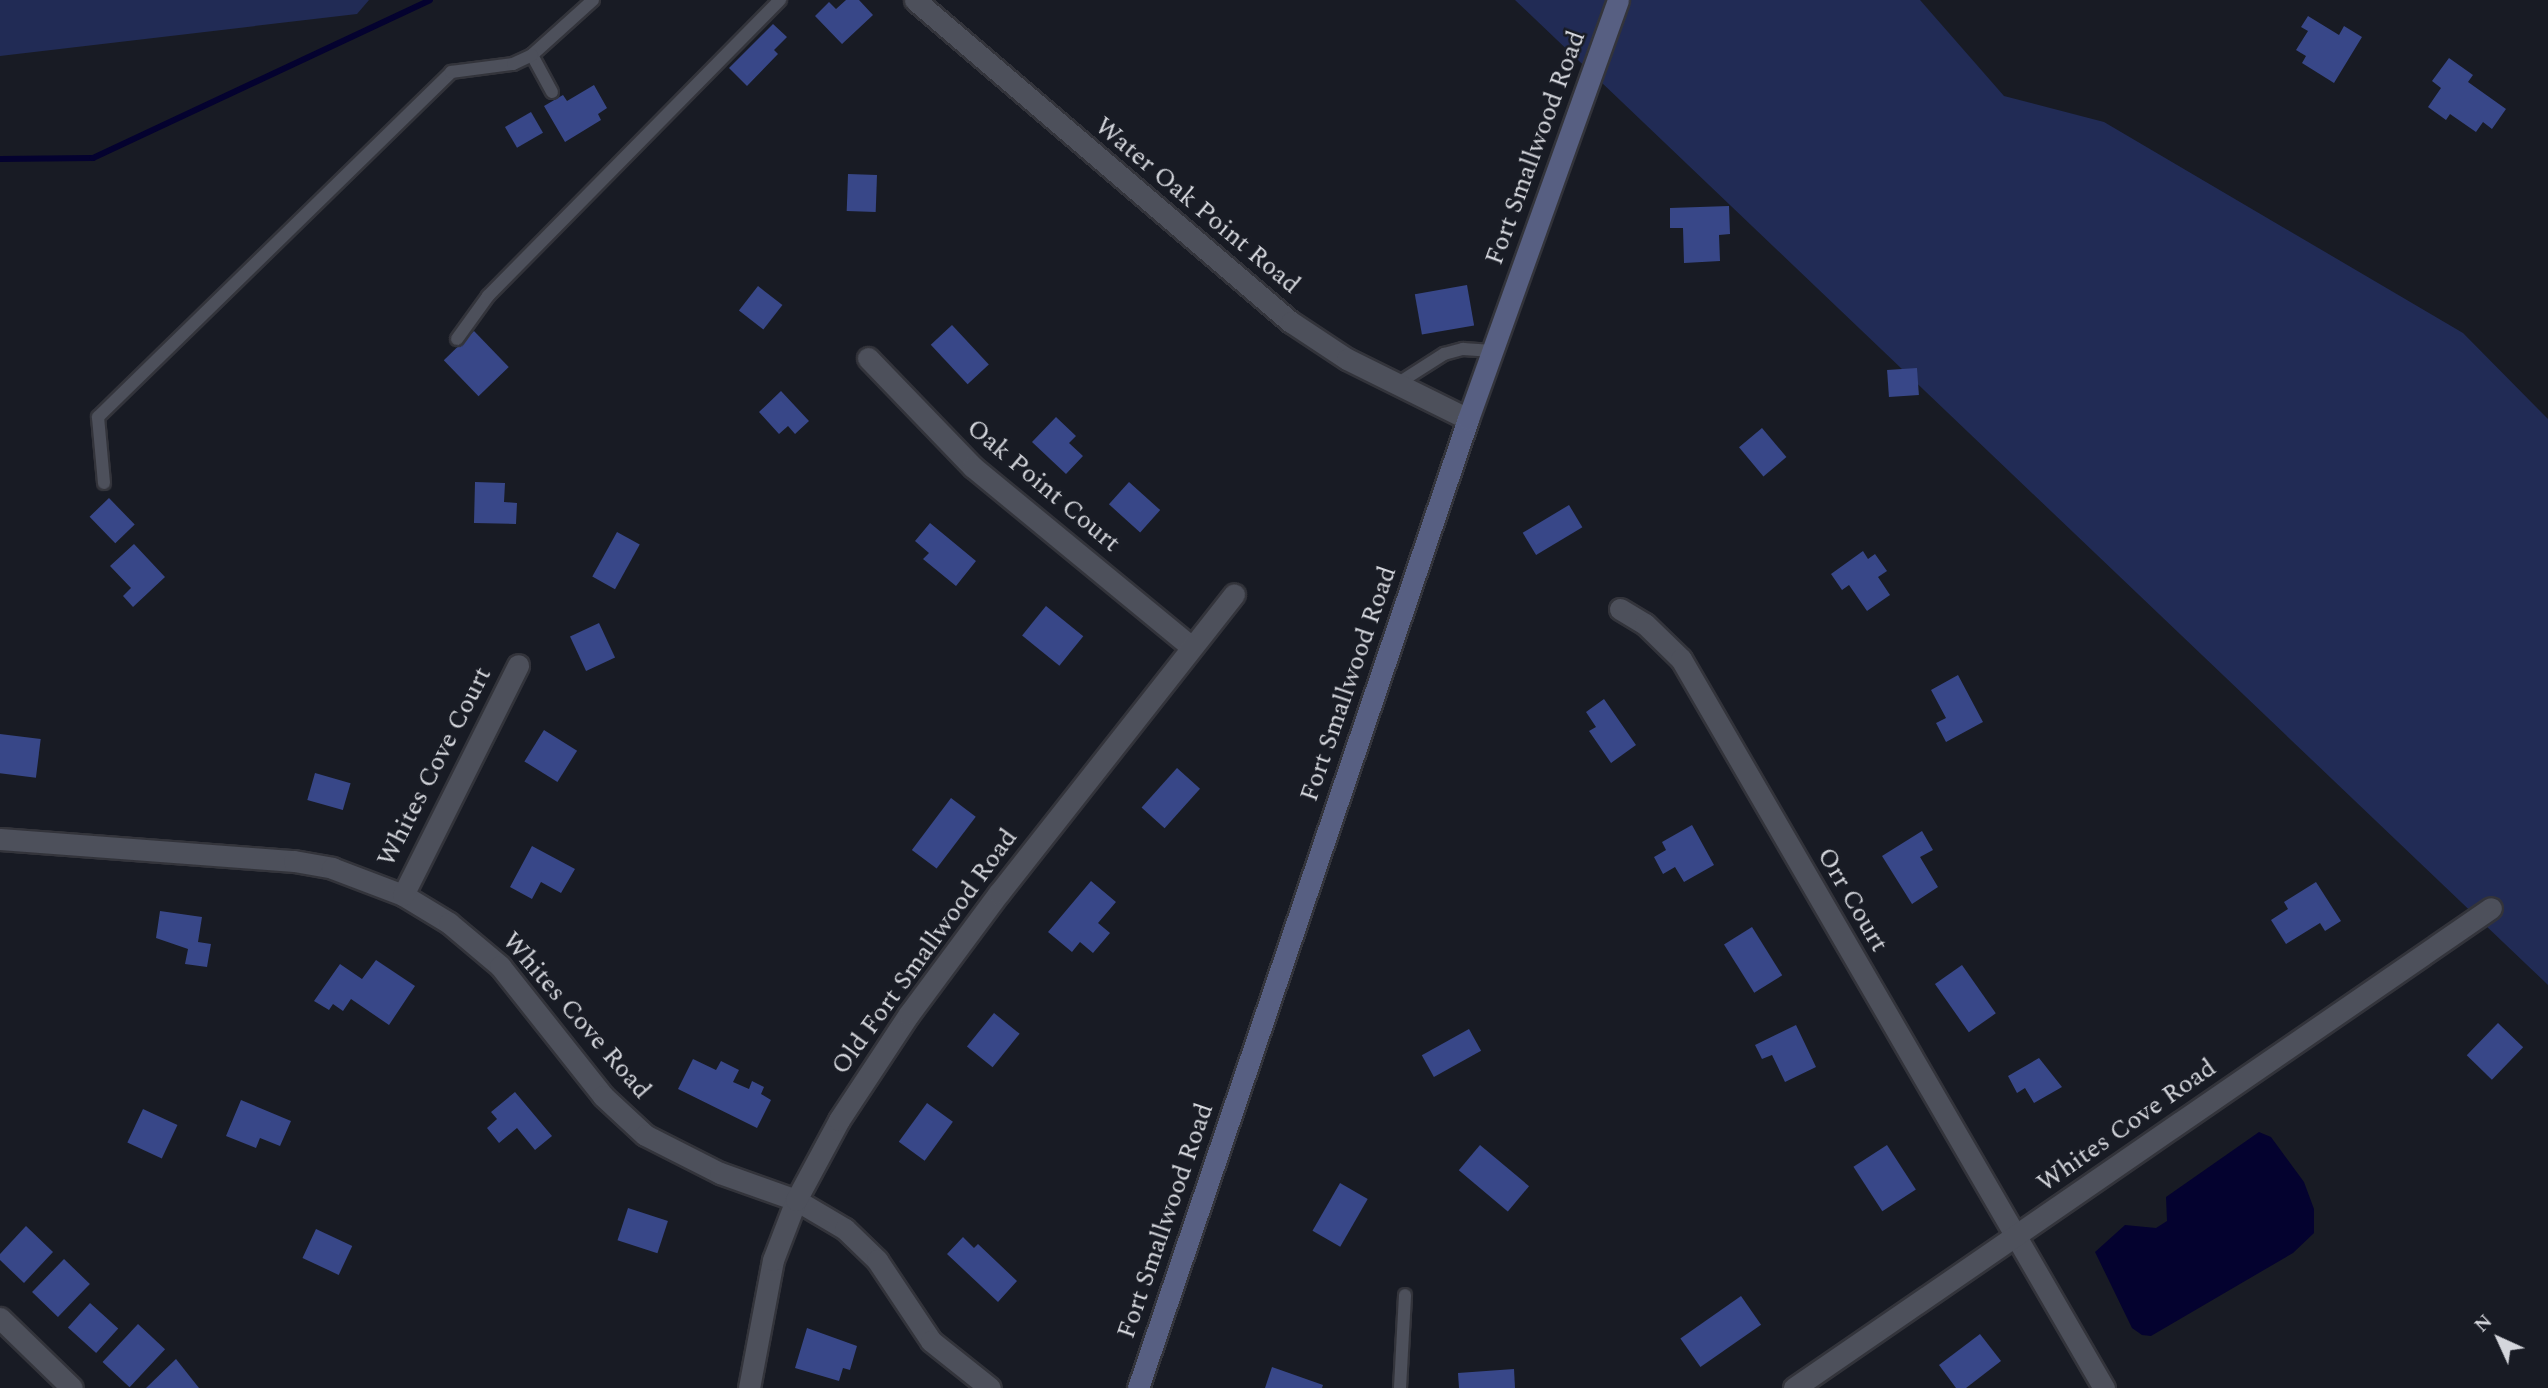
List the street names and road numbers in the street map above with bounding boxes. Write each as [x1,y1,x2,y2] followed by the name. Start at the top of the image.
[1479,27,1593,269] street label: Fort Smallwood Road
[1088,111,1306,301] street label: Water Oak Point Road
[960,413,1126,559] street label: Oak Point Court
[1294,562,1404,806] street label: Fort Smallwood Road
[371,662,499,872] street label: Whites Cove Court
[825,823,1025,1081] street label: Old Fort Smallwood Road
[1810,842,1894,958] street label: Orr Court
[495,926,657,1106] street label: Whites Cove Road
[2032,1053,2222,1199] street label: Whites Cove Road
[1111,1099,1221,1343] street label: Fort Smallwood Road

